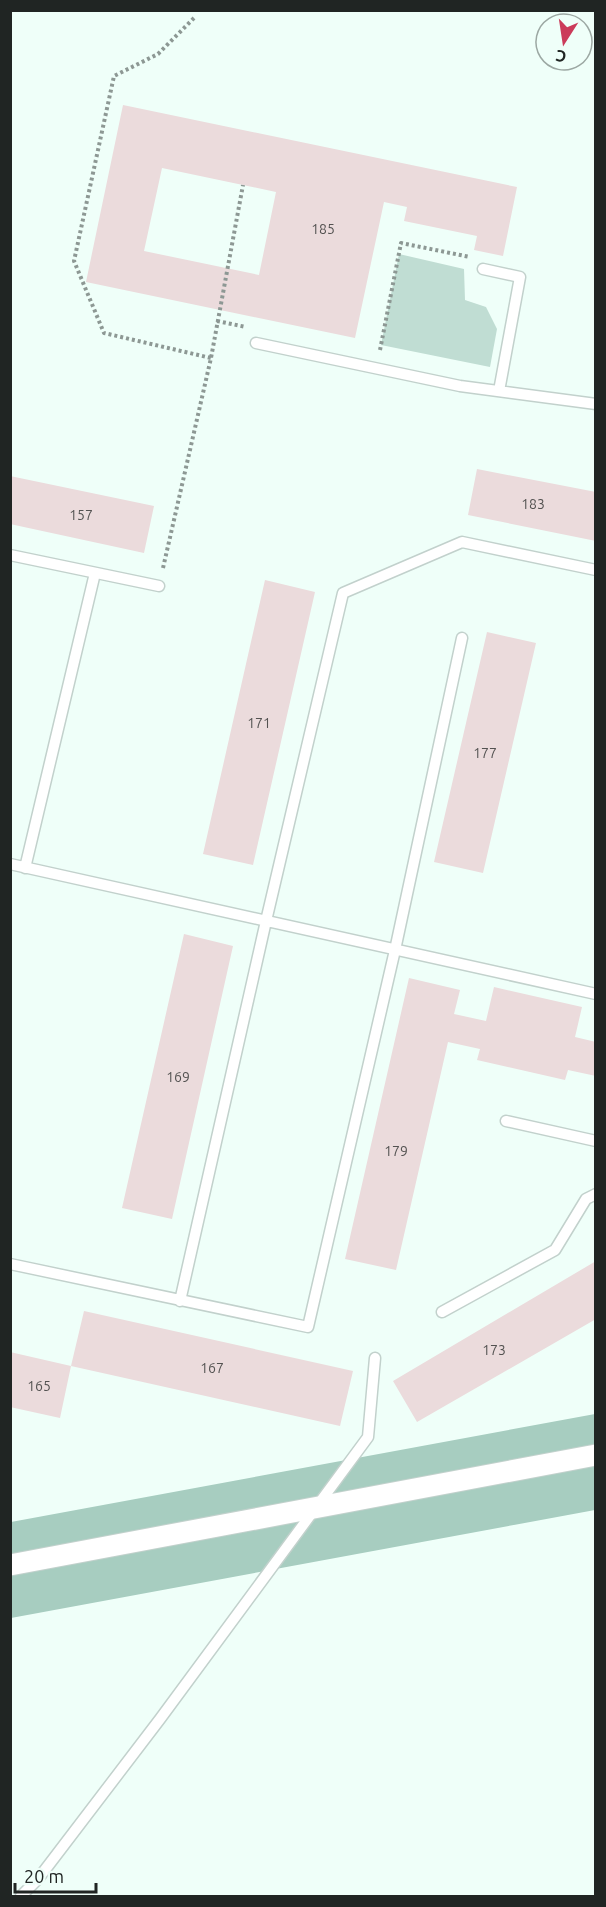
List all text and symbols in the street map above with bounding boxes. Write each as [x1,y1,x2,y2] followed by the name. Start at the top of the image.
[534,12,594,72] north arrow
[554,47,568,67] text: С
[311,221,335,237] house number: 185
[521,496,545,512] house number: 183
[69,507,93,523] house number: 157
[247,715,271,731] house number: 171
[473,745,497,761] house number: 177
[166,1069,190,1085] house number: 169
[384,1143,408,1159] house number: 179
[482,1342,506,1358] house number: 173
[200,1360,224,1376] house number: 167
[27,1378,51,1394] house number: 165
[15,1856,96,1894] scale bar
[24,1866,64,1886] text: 20 m

